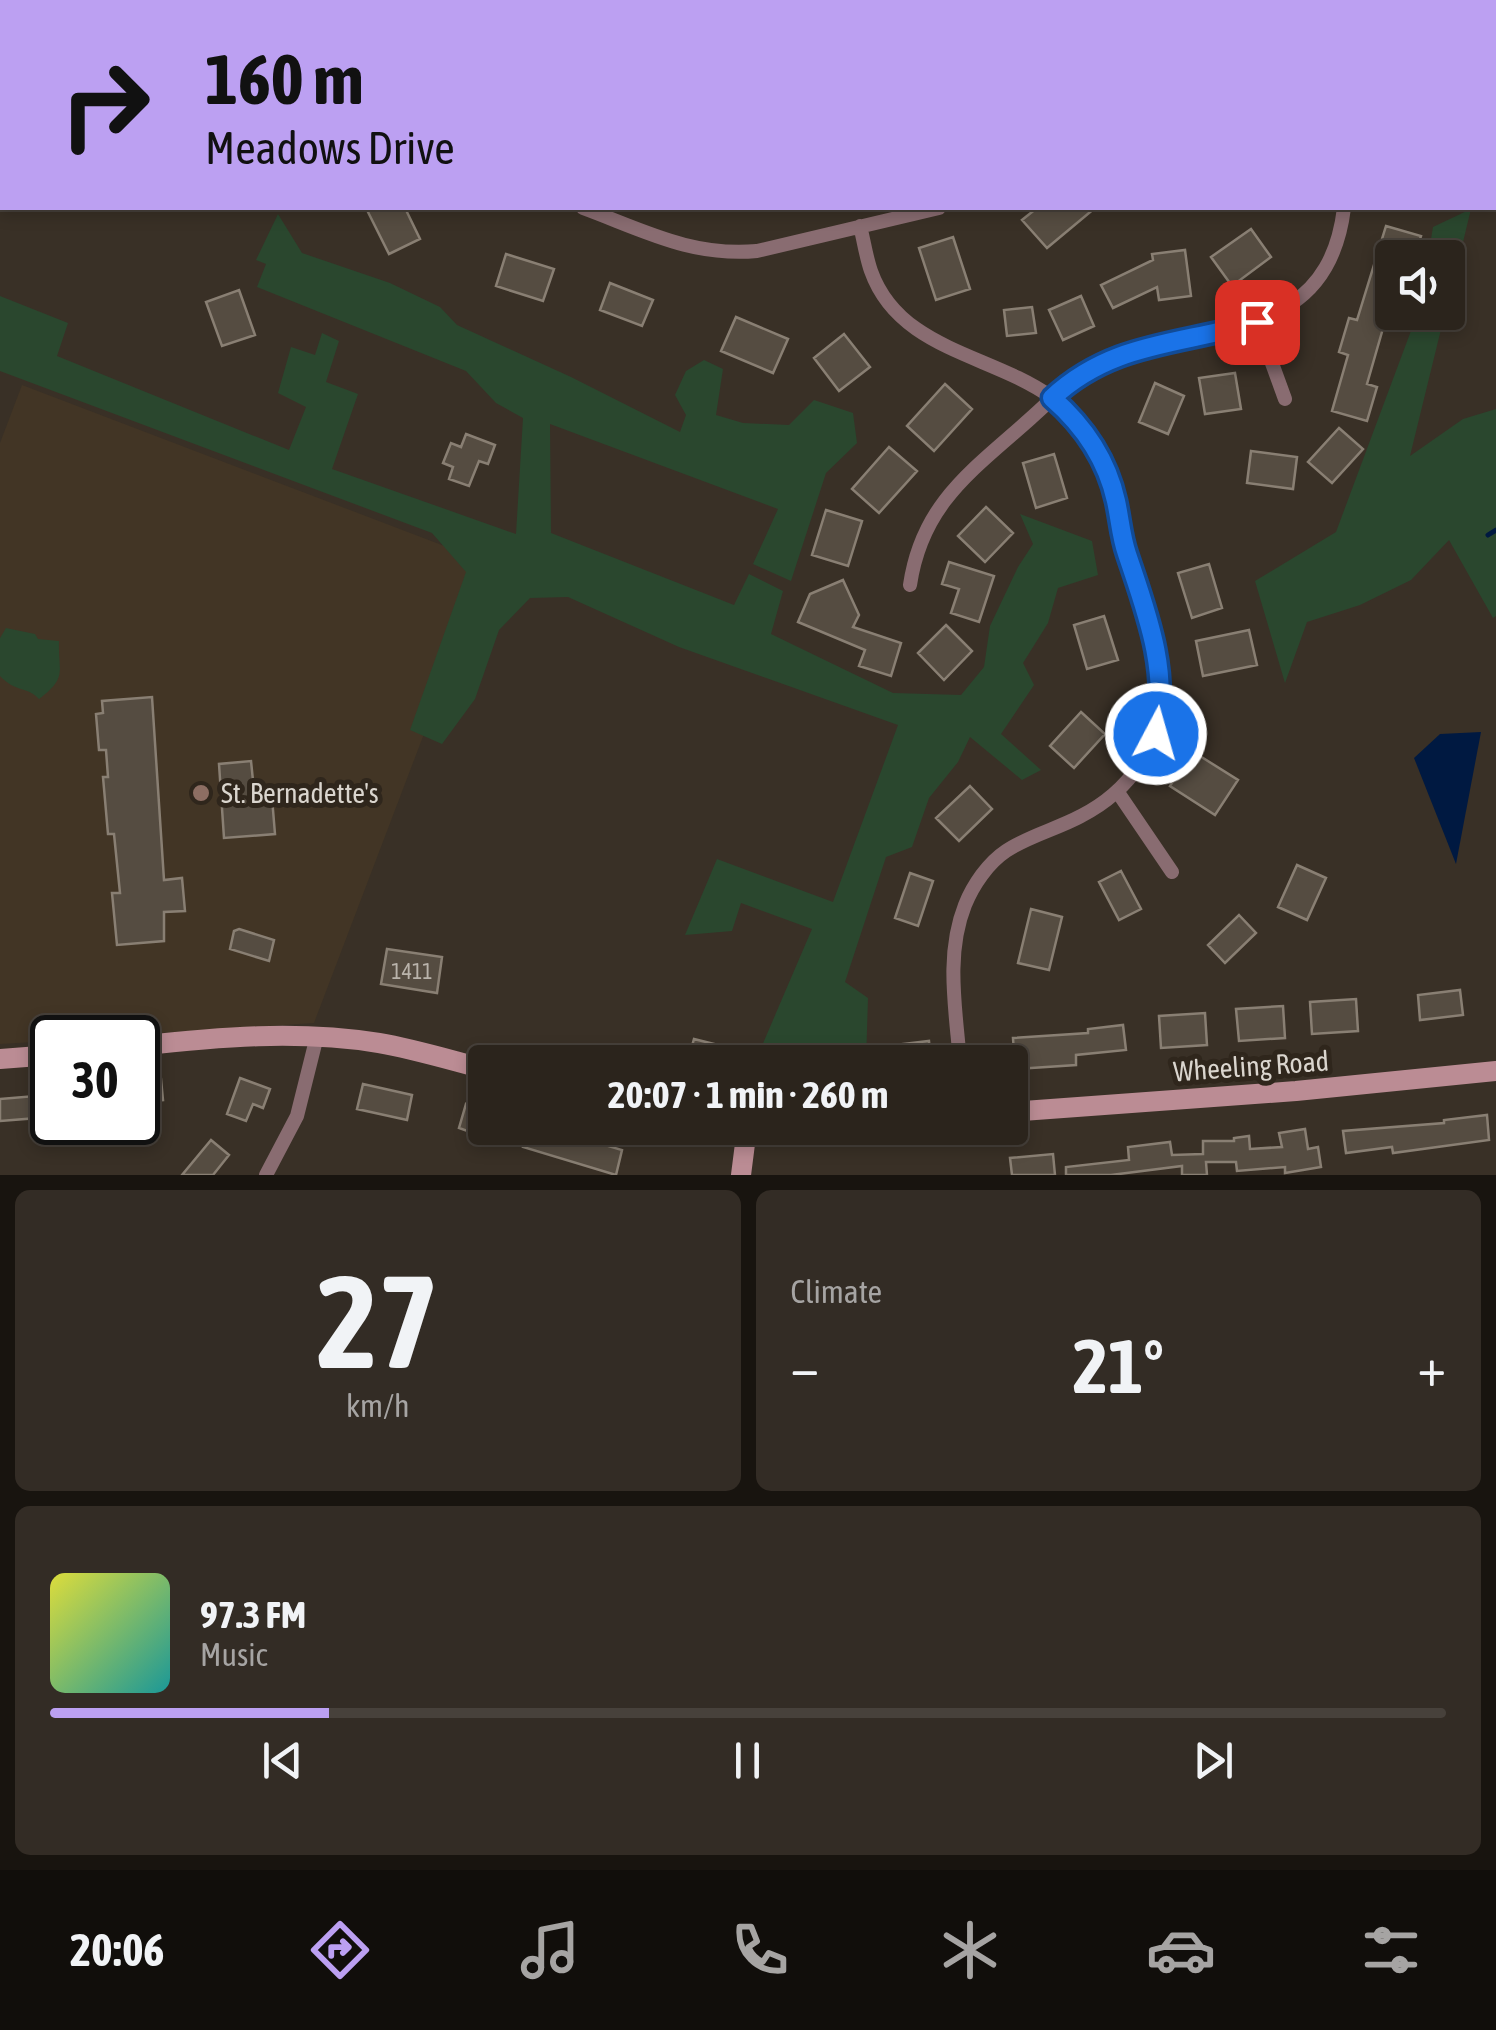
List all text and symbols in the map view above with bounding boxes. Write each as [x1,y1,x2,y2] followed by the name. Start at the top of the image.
[205,39,364,119] text: 160 m
[40,40,170,170] icon: right
[205,122,455,174] text: Meadows Drive
[1375,240,1465,330] map controls
[1375,240,1465,330] button: sound
[1215,280,1300,365] pin
[1230,295,1285,350] icon: arrive
[1104,682,1208,786] position arrow
[221,777,379,809] place label: St. Bernadette's
[190,782,212,804] marker: St. Bernadette's
[391,958,433,984] house number: 1411
[30,1015,160,1145] speed limit sign: 30
[1172,1045,1330,1087] street label: Wheeling Road
[608,1073,888,1116] text: 20:07 · 1 min · 260 m
[317,1247,439,1396] text: 27
[791,1273,882,1310] text: Climate
[1073,1323,1164,1409] text: 21°
[791,1335,819,1398] text: −
[1417,1335,1446,1398] text: +
[346,1387,409,1424] text: km/h
[200,1593,306,1636] text: 97.3 FM
[200,1636,267,1673] text: Music
[255,1733,310,1788] icon: previous
[720,1733,775,1788] icon: pause
[1186,1733,1241,1788] icon: next
[305,1915,375,1985] icon: directions
[515,1915,585,1985] icon: music
[725,1915,795,1985] icon: phone
[935,1915,1005,1985] icon: climate
[1146,1915,1216,1985] icon: car
[1356,1915,1426,1985] icon: filters
[70,1924,165,1976] text: 20:06

